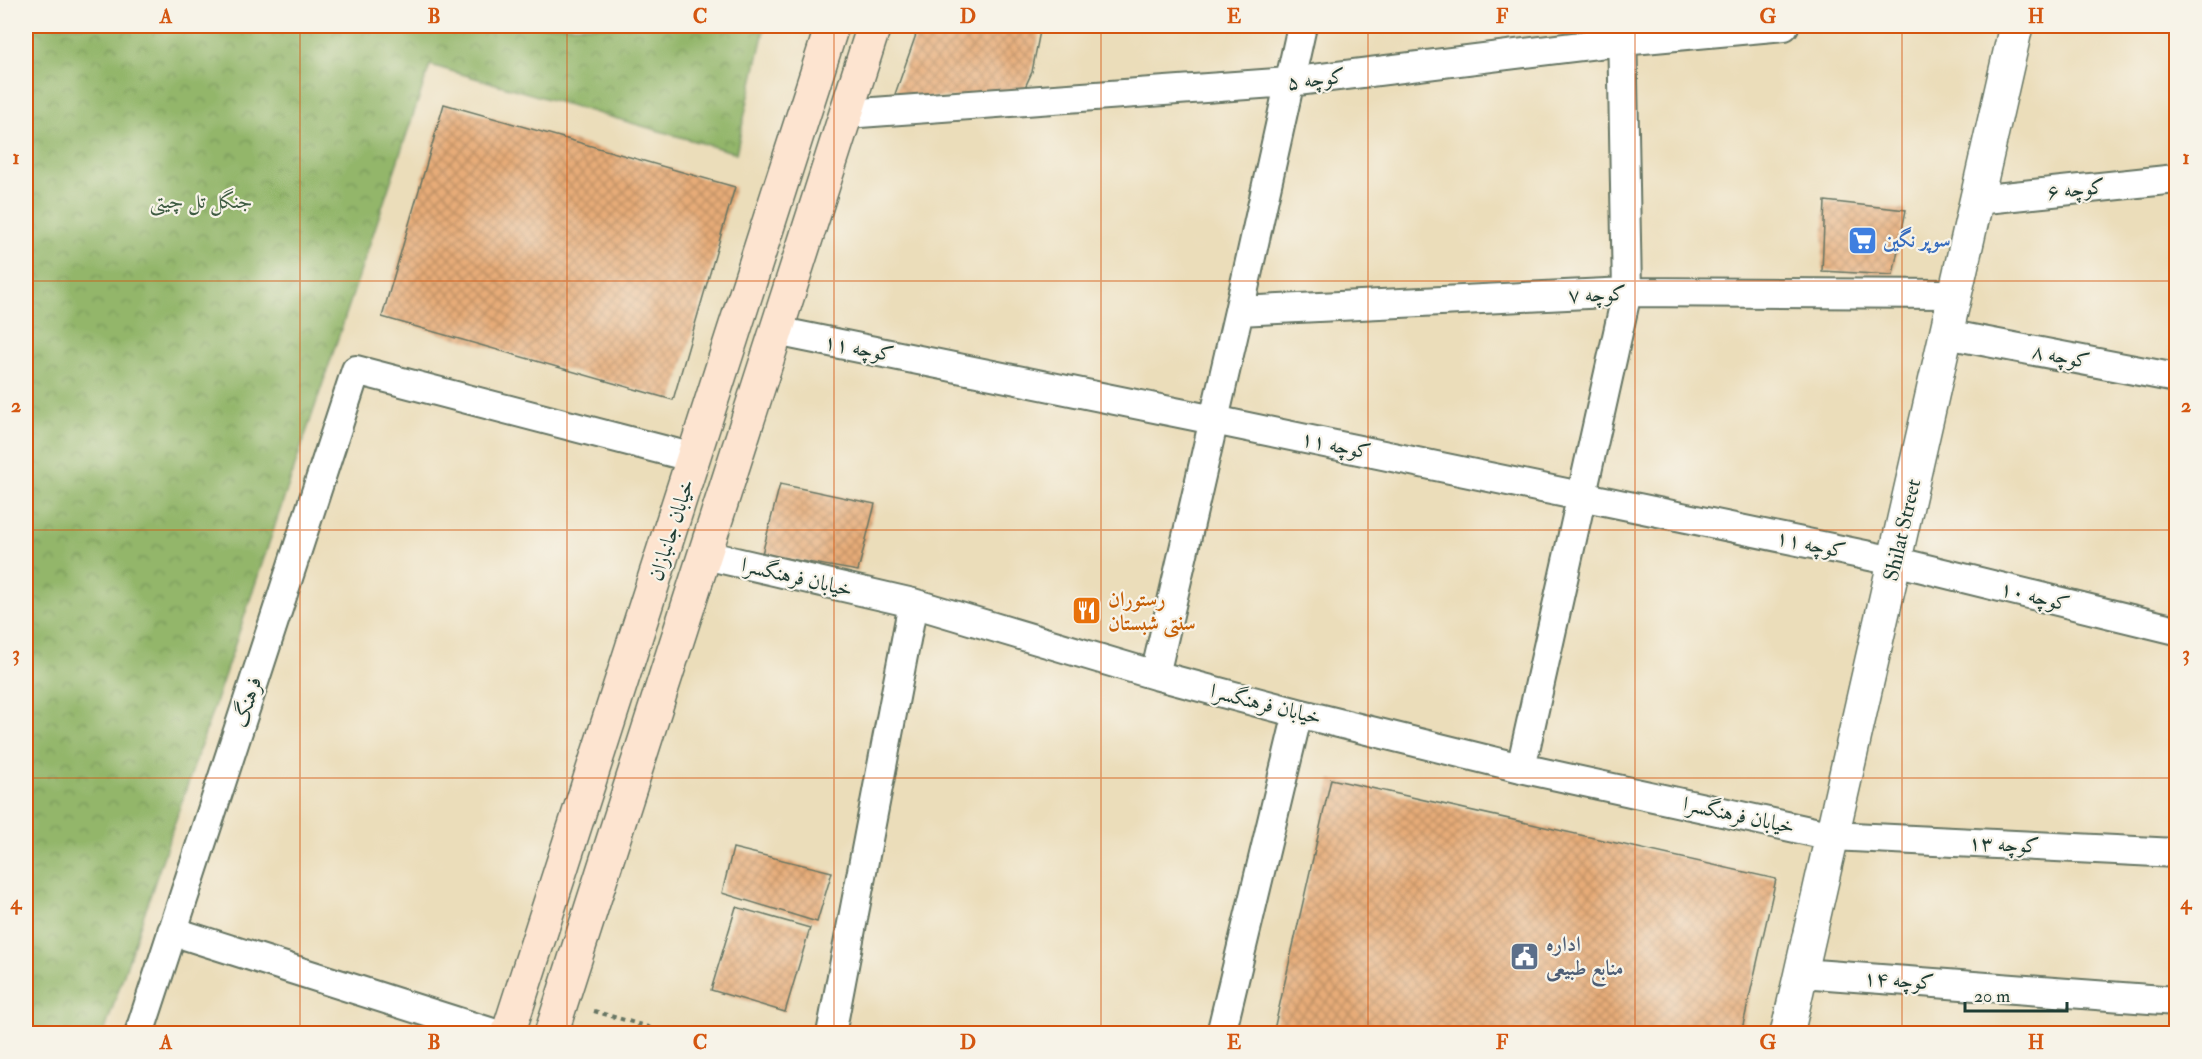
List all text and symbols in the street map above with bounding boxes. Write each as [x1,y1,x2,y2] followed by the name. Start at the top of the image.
[159,4,173,29] text: A
[427,4,441,29] text: B
[693,4,707,29] text: C
[960,4,976,29] text: D
[1227,4,1242,29] text: E
[1496,4,1509,29] text: F
[1760,4,1777,29] text: G
[2028,4,2044,29] text: H
[1285,63,1347,96] street label: کوچه ۵
[12,145,20,170] text: 1
[2182,145,2190,170] text: 1
[2046,173,2107,206] street label: کوچه ۶
[149,188,253,216] park label: جنگل تل چیتی
[1846,224,1878,256] supermarket icon: سوپر نگین
[1883,226,1951,254] place label: سوپر نگین
[1567,280,1627,309] street label: کوچه ۷
[822,328,896,368] street label: کوچه ۱۱
[2030,338,2092,375] street label: کوچه ۸
[11,393,21,418] text: 2
[2181,393,2191,418] text: 2
[1298,425,1373,466] street label: کوچه ۱۱
[642,476,701,584] street label: خیابان جانبازان
[1878,476,1927,584] street label: Shilat Street
[1773,524,1848,565] street label: کوچه ۱۱
[739,552,855,603] street label: خیابان فرهنگسرا
[1997,575,2072,618] street label: کوچه ۱۰
[1108,586,1196,638] place label: رستوران سنتی شبستان
[1071,595,1103,627] restaurant icon: رستوران سنتی شبستان
[12,641,20,666] text: 3
[2182,641,2190,666] text: 3
[227,673,268,731] street label: فرهنگ
[1208,678,1324,731] street label: خیابان فرهنگسرا
[1681,790,1797,840] street label: خیابان فرهنگسرا
[1968,829,2040,860] street label: کوچه ۱۳
[10,890,23,915] text: 4
[2180,890,2193,915] text: 4
[1546,931,1624,987] place label: اداره منابع طبیعی
[1509,940,1541,972] public building icon: اداره منابع طبیعی
[1863,965,1935,996] street label: کوچه ۱۴
[1965,975,2067,1013] scale bar
[1974,985,2010,1008] text: 20 m
[159,1030,173,1055] text: A
[427,1030,441,1055] text: B
[693,1030,707,1055] text: C
[960,1030,976,1055] text: D
[1227,1030,1242,1055] text: E
[1496,1030,1509,1055] text: F
[1760,1030,1777,1055] text: G
[2028,1030,2044,1055] text: H

